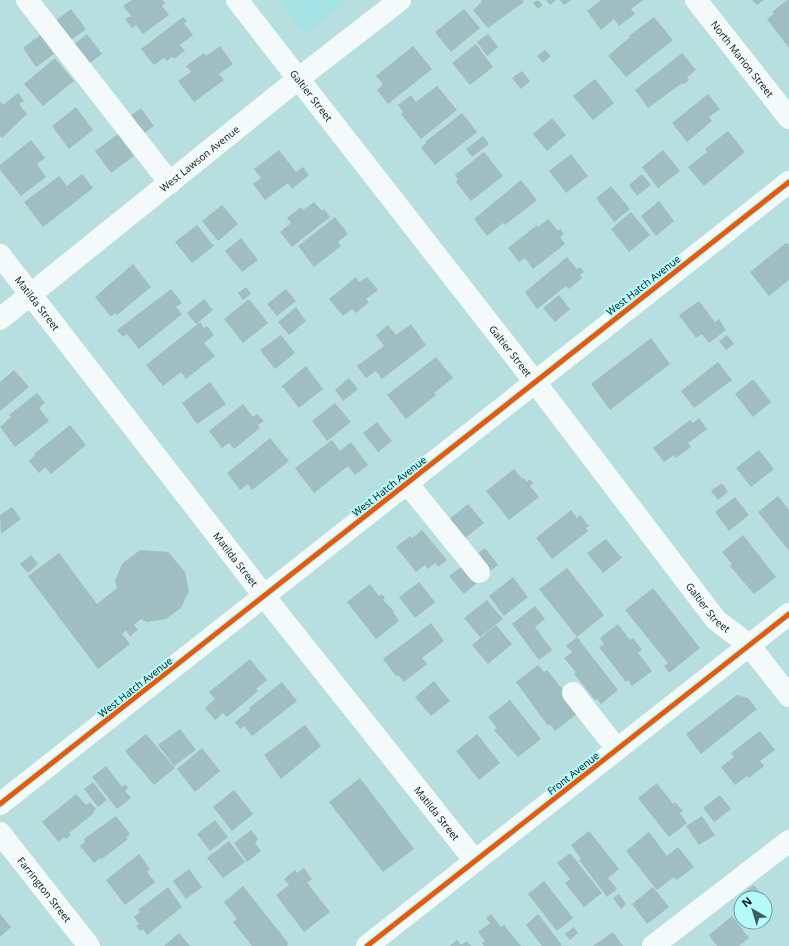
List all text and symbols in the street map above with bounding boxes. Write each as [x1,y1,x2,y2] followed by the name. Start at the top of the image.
[708,18,777,100] street label: North Marion Street
[287,67,336,124] street label: Galtier Street
[157,122,243,195] street label: West Lawson Avenue
[603,251,683,318] street label: West Hatch Avenue
[12,273,63,334] street label: Matilda Street
[486,322,535,380] street label: Galtier Street
[349,452,429,519] street label: West Hatch Avenue
[210,529,262,590] street label: Matilda Street
[683,580,734,636] street label: Galtier Street
[95,653,175,720] street label: West Hatch Avenue
[544,748,602,798] street label: Front Avenue
[411,783,463,844] street label: Matilda Street
[14,854,75,925] street label: Farrington Street
[733,890,773,930] north arrow
[738,893,755,910] text: N

